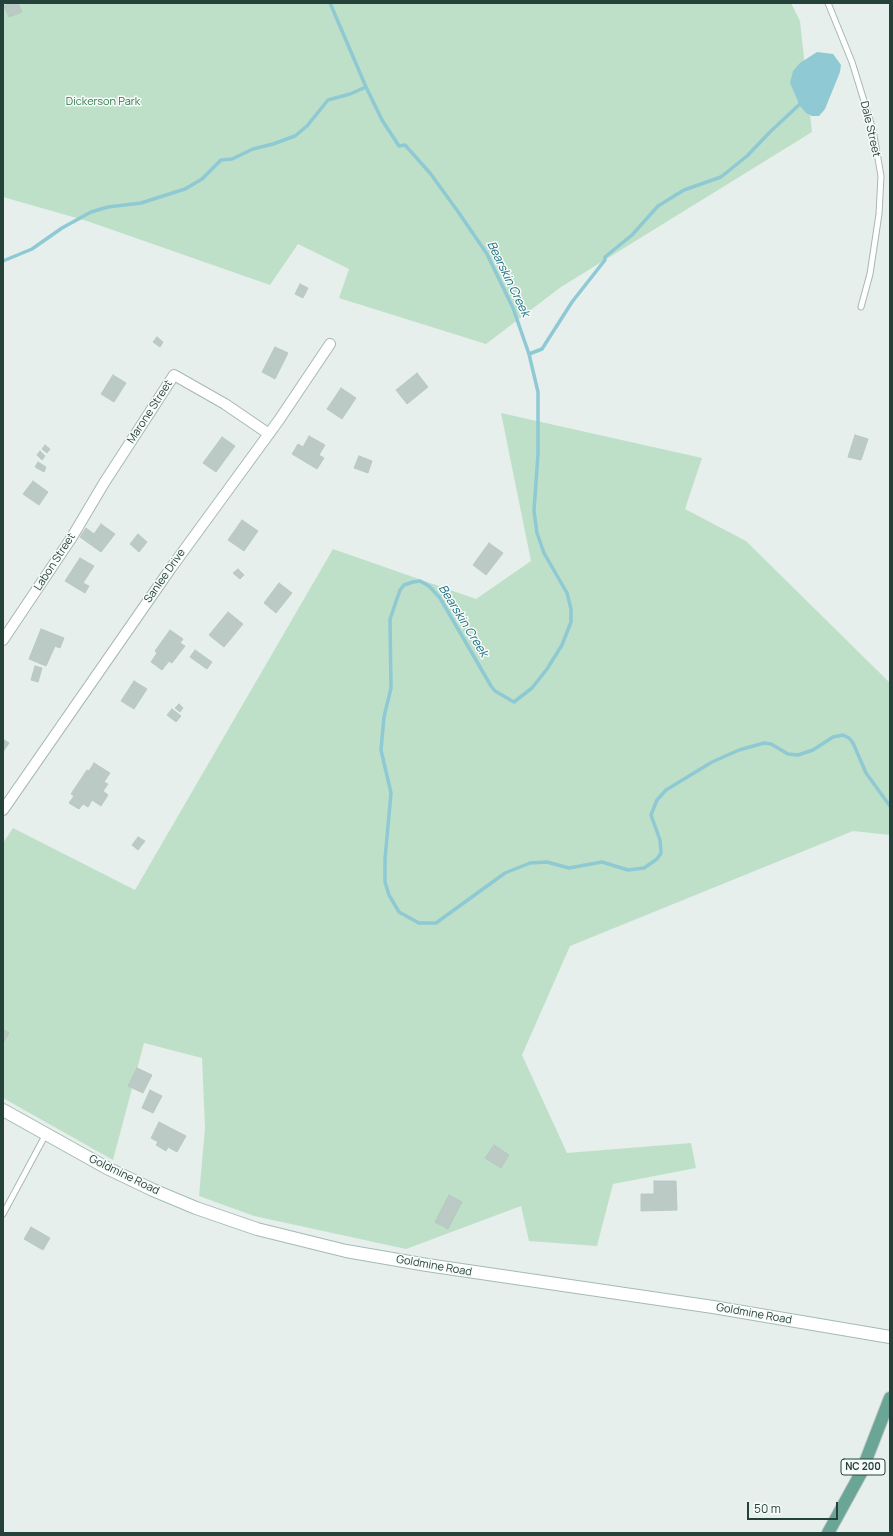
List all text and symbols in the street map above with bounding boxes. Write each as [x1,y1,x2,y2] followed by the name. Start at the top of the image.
[66,95,140,109] park label: Dickerson Park
[857,100,883,158] street label: Dale Street
[483,239,533,319] water label: Bearskin Creek
[125,378,175,446] street label: Marone Street
[32,531,78,593] street label: Labon Street
[142,547,188,605] street label: Sanlee Drive
[435,582,491,660] water label: Bearskin Creek
[87,1152,161,1198] street label: Goldmine Road
[395,1253,473,1279] street label: Goldmine Road
[715,1301,793,1327] street label: Goldmine Road
[841,1459,885,1475] road number: NC 200
[749,1494,840,1520] scale bar
[754,1500,781,1517] text: 50 m

